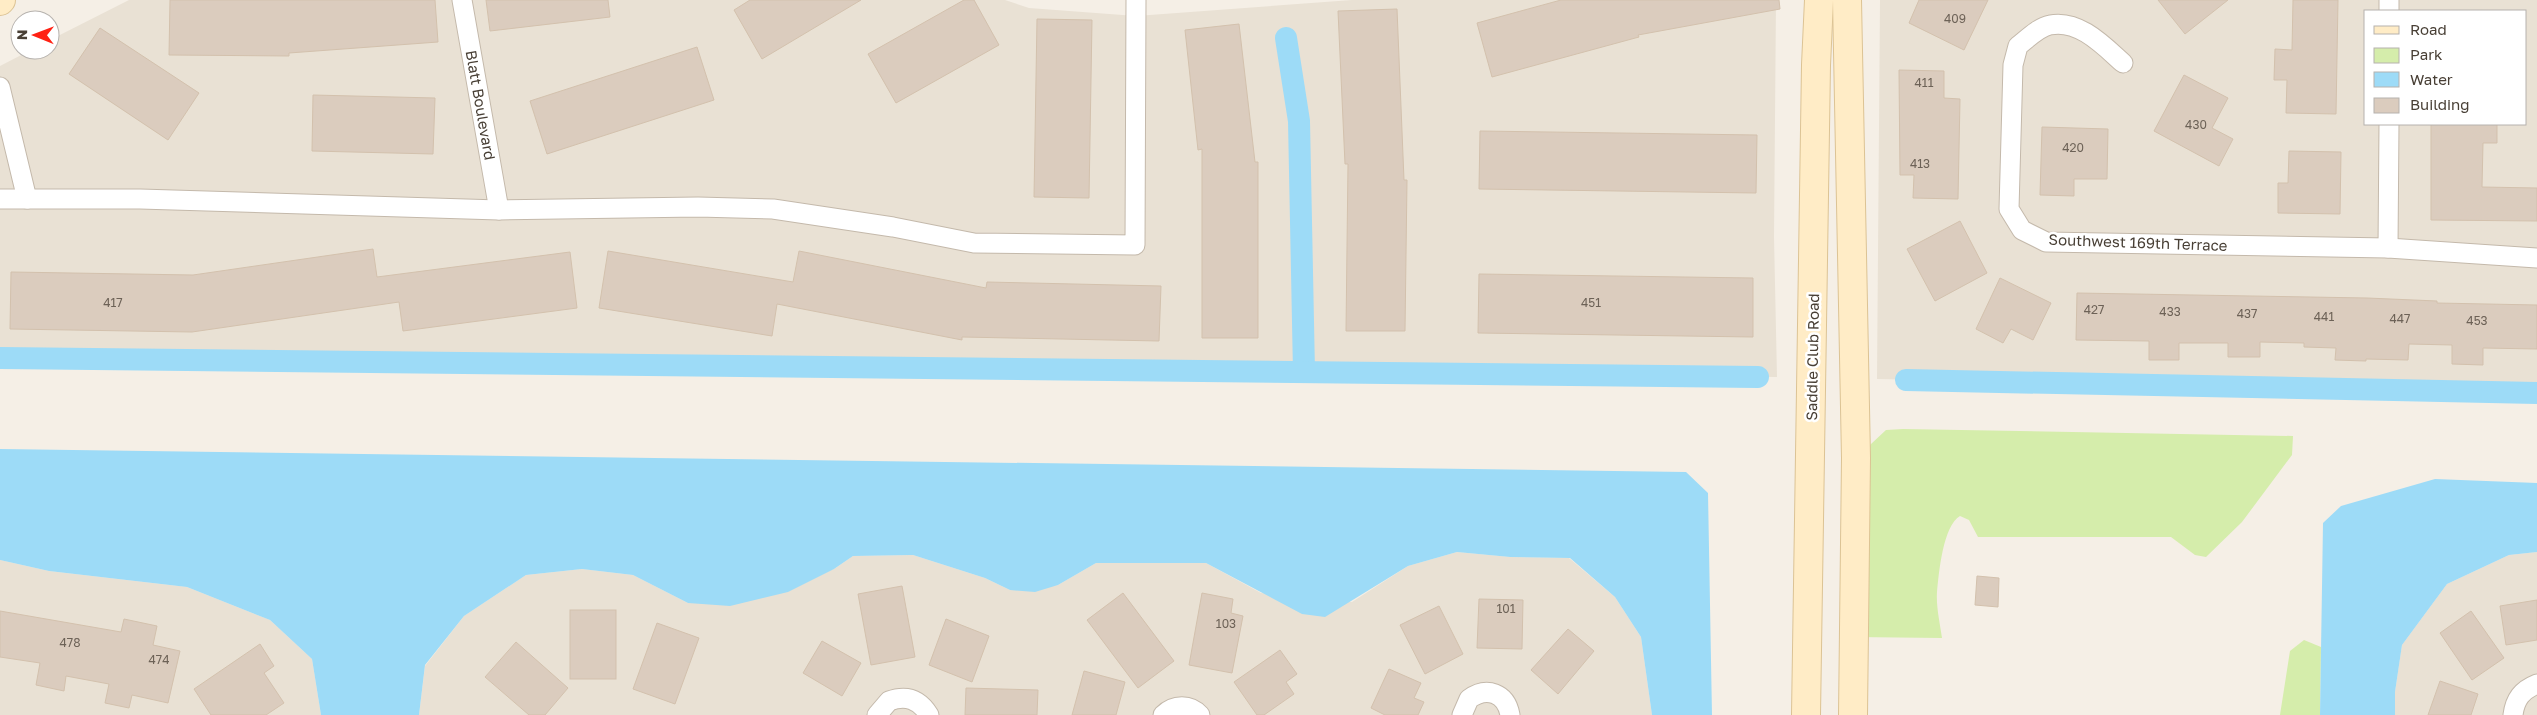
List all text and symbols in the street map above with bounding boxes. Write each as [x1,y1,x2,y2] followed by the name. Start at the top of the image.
[10,10,60,60] north arrow
[2364,10,2527,125] legend
[1944,11,1966,26] house number: 409
[2410,20,2447,38] text: Road
[13,29,30,40] text: N
[2410,45,2443,63] text: Park
[462,49,500,161] street label: Blatt Boulevard
[2410,70,2453,88] text: Water
[1915,75,1934,90] house number: 411
[2410,95,2470,113] text: Building
[2185,117,2207,132] house number: 430
[2062,140,2084,155] house number: 420
[1910,156,1930,171] house number: 413
[2048,230,2228,254] street label: Southwest 169th Terrace
[1802,293,1822,421] street label: Saddle Club Road
[103,295,123,310] house number: 417
[1581,295,1601,310] house number: 451
[2084,302,2104,317] house number: 427
[2159,304,2181,319] house number: 433
[2237,306,2257,321] house number: 437
[2314,309,2334,324] house number: 441
[2389,311,2411,326] house number: 447
[2466,313,2488,328] house number: 453
[1496,601,1516,616] house number: 101
[1216,616,1236,631] house number: 103
[59,635,81,650] house number: 478
[148,652,170,667] house number: 474

